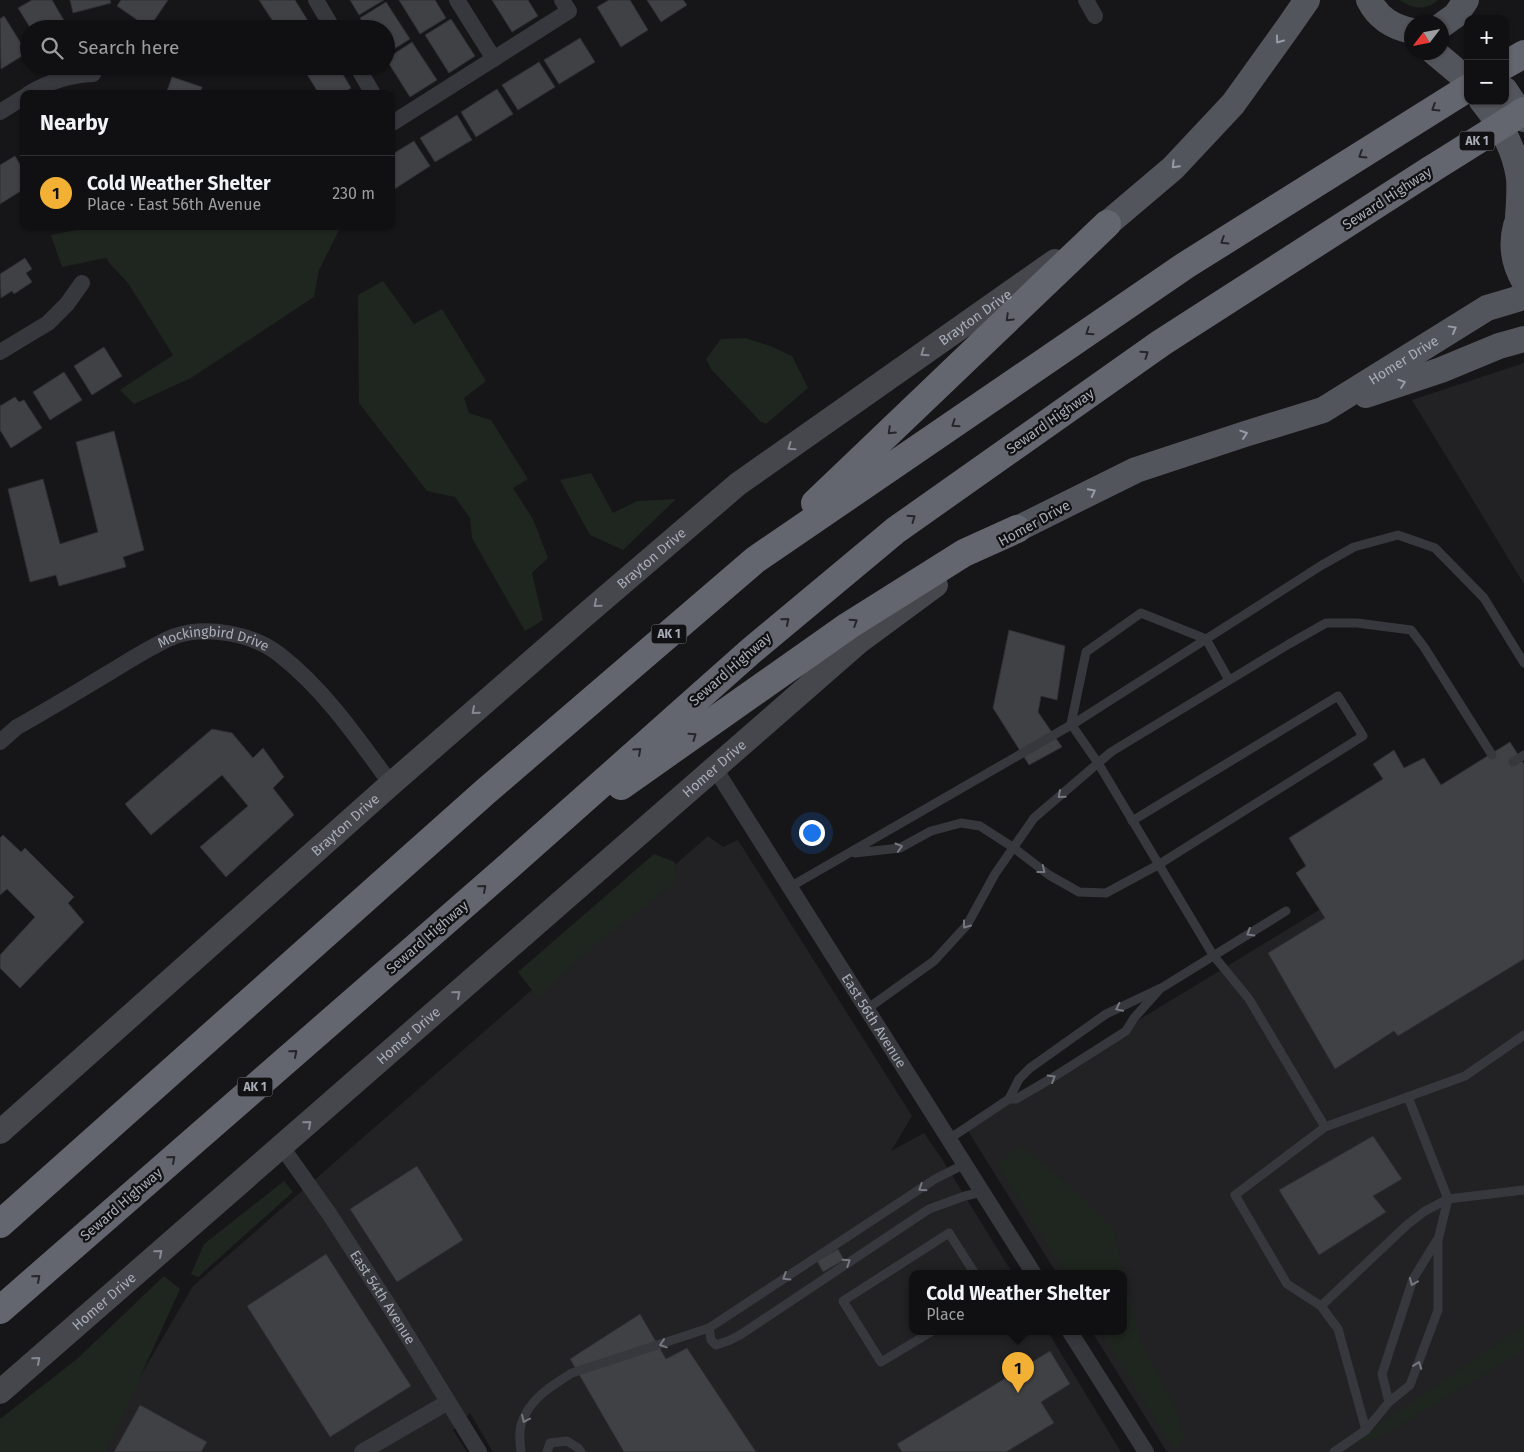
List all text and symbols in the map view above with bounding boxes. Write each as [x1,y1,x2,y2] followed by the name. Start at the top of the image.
[1404,15,1449,60] north arrow
[1464,15,1509,105] map controls
[1464,15,1509,60] button: +
[20,20,395,75] search box
[38,34,66,62] icon: search
[1276,34,1285,44] one-way arrow
[78,36,179,59] text: Search here
[1464,60,1509,105] button: −
[1432,102,1441,112] one-way arrow
[40,110,108,136] text: Nearby
[1460,132,1494,150] road number: AK 1
[1358,148,1367,158] one-way arrow
[1172,159,1181,168] one-way arrow
[1339,163,1435,234] street label: Seward Highway
[87,172,271,195] text: Cold Weather Shelter
[52,184,60,203] text: 1
[332,184,375,203] text: 230 m
[87,195,261,214] text: Place · East 56th Avenue
[1221,235,1230,245] one-way arrow
[935,286,1015,349] street label: Brayton Drive
[1005,313,1014,322] one-way arrow
[1448,325,1457,335] one-way arrow
[1085,326,1095,335] one-way arrow
[1366,332,1442,389] street label: Homer Drive
[920,347,930,356] one-way arrow
[1139,351,1149,360] one-way arrow
[1397,379,1406,389] one-way arrow
[1003,385,1097,458] street label: Seward Highway
[951,418,961,427] one-way arrow
[888,425,897,434] one-way arrow
[1239,430,1247,440] one-way arrow
[788,441,797,449] one-way arrow
[1087,488,1096,498] one-way arrow
[995,497,1073,550] street label: Homer Drive
[906,515,916,524] one-way arrow
[614,524,690,593] street label: Brayton Drive
[594,598,603,607] one-way arrow
[781,618,790,627] one-way arrow
[849,619,858,629] one-way arrow
[155,623,272,655] street label: Mockingbird Drive
[652,624,686,644] road number: AK 1
[686,629,775,710] street label: Seward Highway
[472,705,481,714] one-way arrow
[687,733,696,742] one-way arrow
[679,736,750,801] street label: Homer Drive
[632,748,641,757] one-way arrow
[1057,789,1066,798] one-way arrow
[308,790,383,860] street label: Brayton Drive
[799,820,825,846] your location
[894,842,903,852] one-way arrow
[1036,864,1045,872] one-way arrow
[477,885,486,894] one-way arrow
[383,897,472,978] street label: Seward Highway
[963,919,972,929] one-way arrow
[1246,926,1255,936] one-way arrow
[838,971,910,1071] street label: East 56th Avenue
[452,991,461,1000] one-way arrow
[1115,1002,1124,1012] one-way arrow
[373,1003,444,1068] street label: Homer Drive
[289,1049,298,1058] one-way arrow
[1046,1075,1055,1085] one-way arrow
[238,1078,272,1096] road number: AK 1
[303,1120,312,1129] one-way arrow
[167,1156,176,1165] one-way arrow
[77,1164,166,1245] street label: Seward Highway
[919,1182,928,1191] one-way arrow
[346,1247,419,1348] street label: East 54th Avenue
[154,1250,163,1259] one-way arrow
[842,1259,851,1269] one-way arrow
[69,1269,140,1334] street label: Homer Drive
[783,1270,792,1280] one-way arrow
[909,1270,1127,1335] popup
[31,1275,40,1284] one-way arrow
[1409,1277,1420,1286] one-way arrow
[926,1282,1110,1305] text: Cold Weather Shelter
[926,1305,965,1324] text: Place
[659,1338,667,1348] one-way arrow
[1002,1352,1034,1393] pin: 1
[31,1357,40,1366] one-way arrow
[1412,1361,1422,1370] one-way arrow
[520,1414,531,1423] one-way arrow

